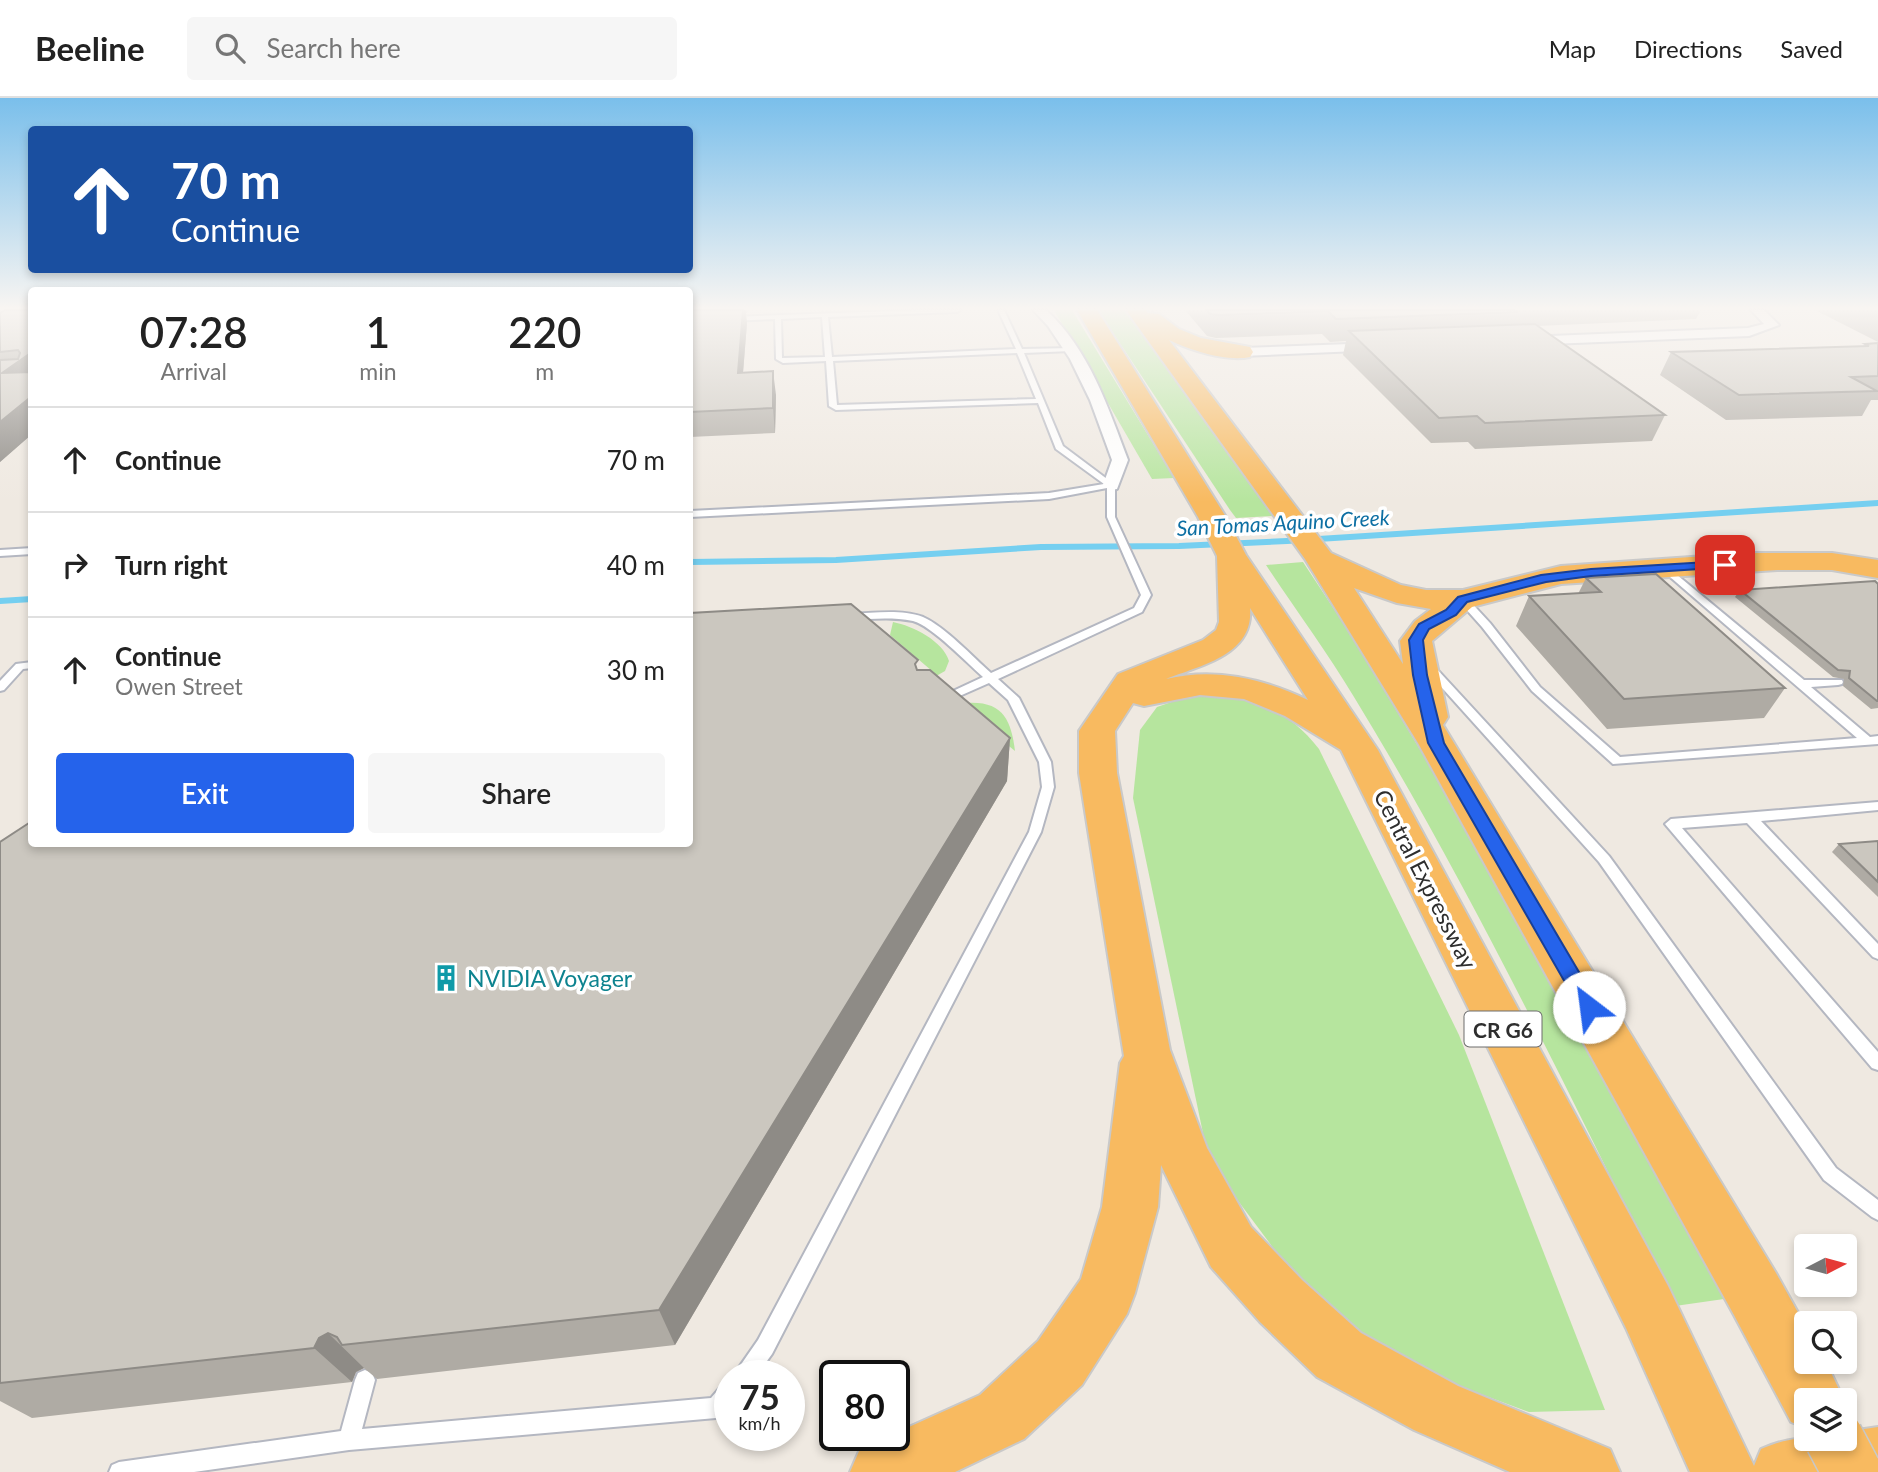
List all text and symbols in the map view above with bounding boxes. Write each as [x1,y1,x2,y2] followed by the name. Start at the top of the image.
[187,17,677,80] search box
[35,28,145,68] text: Beeline
[211,29,249,67] icon: search
[267,32,401,64] text: Search here
[1549,34,1596,63] text: Map
[1634,34,1742,63] text: Directions
[1780,34,1843,63] text: Saved
[171,151,281,209] text: 70 m
[56,154,147,245] icon: ahead
[171,210,300,249] text: Continue
[140,307,248,357] text: 07:28
[366,307,390,357] text: 1
[508,307,581,357] text: 220
[161,357,227,385] text: Arrival
[359,357,397,385] text: min
[535,357,554,385] text: m
[56,441,94,479] icon: ahead
[115,444,221,476] text: Continue
[607,444,665,476] text: 70 m
[1176,504,1391,540] water label: San Tomas Aquino Creek
[1695,535,1755,595] pin
[56,546,94,584] icon: right
[1706,546,1744,584] icon: arrive
[115,549,228,581] text: Turn right
[607,549,665,581] text: 40 m
[115,640,221,672] text: Continue
[56,651,94,689] icon: ahead
[607,654,665,686] text: 30 m
[115,672,243,700] text: Owen Street
[56,753,354,833] button: Exit
[368,753,665,833] button: Share
[1369,785,1483,974] street label: Central Expressway
[431,963,461,993] building icon: NVIDIA Voyager
[467,964,633,992] place label: NVIDIA Voyager
[1552,970,1626,1044] position arrow
[1464,1012,1542,1046] road number: CR G6
[1794,1234,1857,1297] north arrow
[1794,1234,1857,1451] map controls
[1794,1311,1857,1374] button: search
[819,1360,910,1451] speed limit sign: 80
[739,1375,780,1417] text: 75
[1794,1388,1857,1451] button: layers
[738,1412,781,1434] text: km/h

